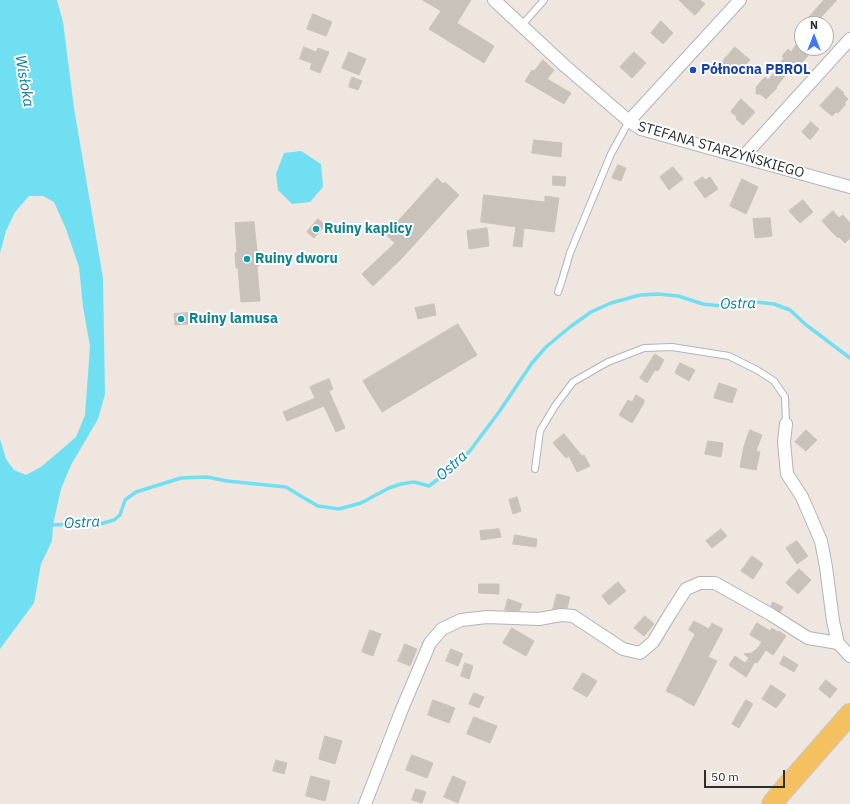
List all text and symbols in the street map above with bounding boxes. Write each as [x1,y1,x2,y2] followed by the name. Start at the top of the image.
[794,16,834,56] north arrow
[810,18,818,32] text: N
[11,54,37,108] water label: Wisłoka
[701,62,811,78] place label: Północna PBROL
[688,65,698,75] marker: Północna PBROL
[636,118,806,182] street label: STEFANA STARZYŃSKIEGO
[324,221,412,237] place label: Ruiny kaplicy
[311,224,321,234] marker: Ruiny kaplicy
[255,251,338,267] place label: Ruiny dworu
[242,254,252,264] marker: Ruiny dworu
[720,295,756,313] water label: Ostra
[189,311,278,327] place label: Ruiny lamusa
[176,314,186,324] marker: Ruiny lamusa
[433,447,471,485] water label: Ostra
[64,513,100,533] water label: Ostra
[706,762,787,788] scale bar
[711,769,739,784] text: 50 m

